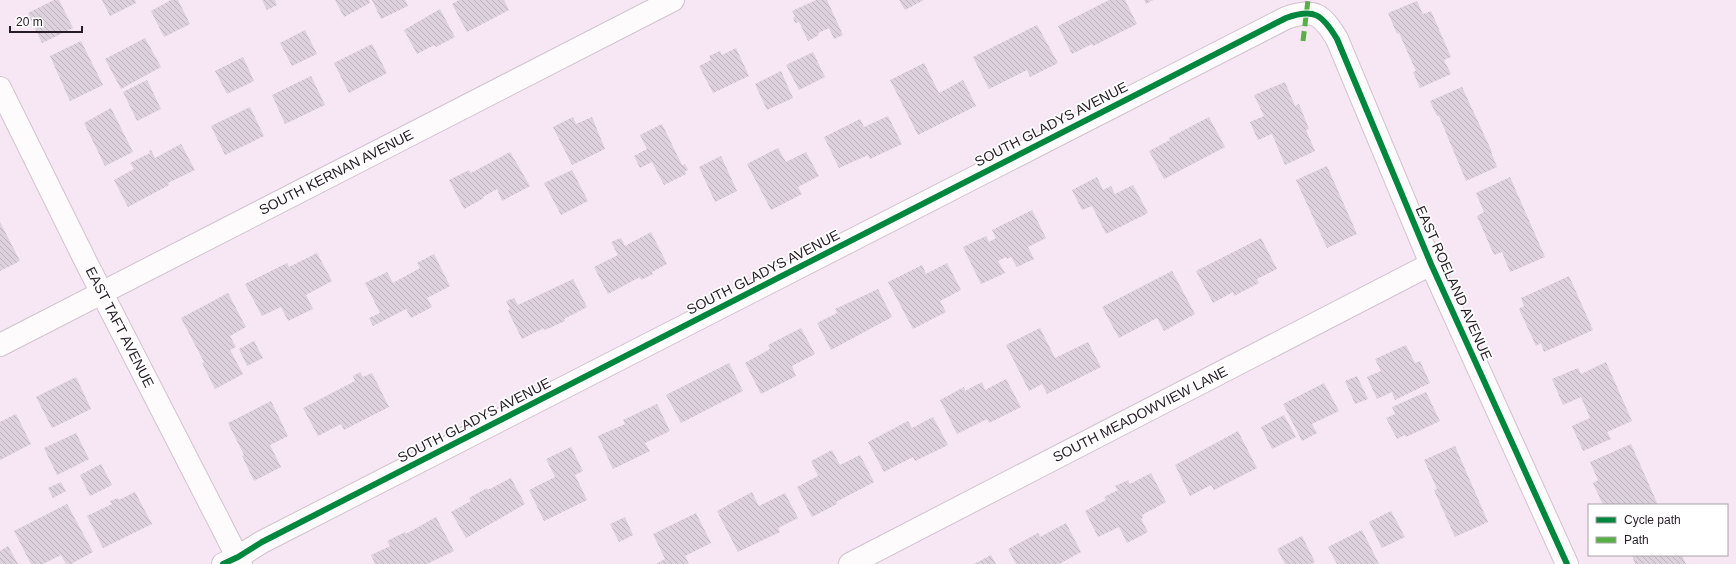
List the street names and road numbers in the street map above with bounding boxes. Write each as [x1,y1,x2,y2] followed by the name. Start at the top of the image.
[972,78,1130,170] street label: SOUTH GLADYS AVENUE
[256,126,416,218] street label: SOUTH KERNAN AVENUE
[1413,203,1495,363] street label: EAST ROELAND AVENUE
[684,226,842,318] street label: SOUTH GLADYS AVENUE
[83,264,157,390] street label: EAST TAFT AVENUE
[1050,363,1230,465] street label: SOUTH MEADOWVIEW LANE
[395,374,553,466] street label: SOUTH GLADYS AVENUE

